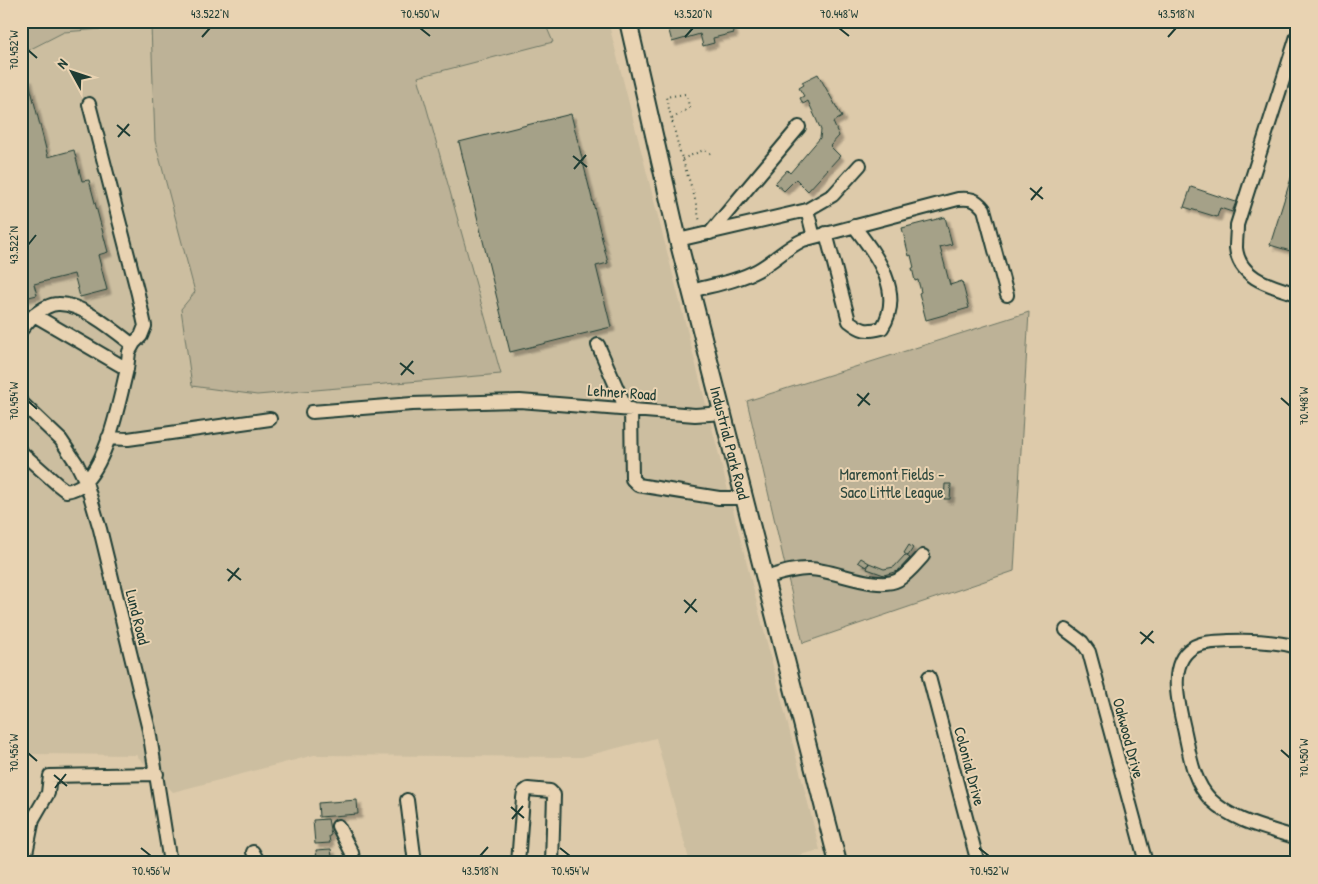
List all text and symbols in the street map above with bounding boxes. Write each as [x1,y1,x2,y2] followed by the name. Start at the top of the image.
[191,5,229,22] text: 43.522°N
[400,5,440,22] text: 70.450°W
[674,5,712,22] text: 43.520°N
[820,5,859,22] text: 70.448°W
[1158,5,1194,22] text: 43.518°N
[5,30,22,70] text: 70.452°W
[48,48,98,98] north arrow
[52,54,72,72] text: N
[5,226,22,264] text: 43.522°N
[587,379,657,405] street label: Lehner Road
[5,381,22,420] text: 70.454°W
[705,384,755,502] street label: Industrial Park Road
[1295,386,1312,425] text: 70.448°W
[840,463,944,503] park label: Maremont Fields - Saco Little League
[121,587,155,647] street label: Lund Road
[1108,695,1150,781] street label: Oakwood Drive
[949,724,991,809] street label: Colonial Drive
[5,733,22,772] text: 70.456°W
[1295,738,1312,778] text: 70.450°W
[132,862,171,879] text: 70.456°W
[462,862,498,879] text: 43.518°N
[551,862,590,879] text: 70.454°W
[969,862,1009,879] text: 70.452°W

